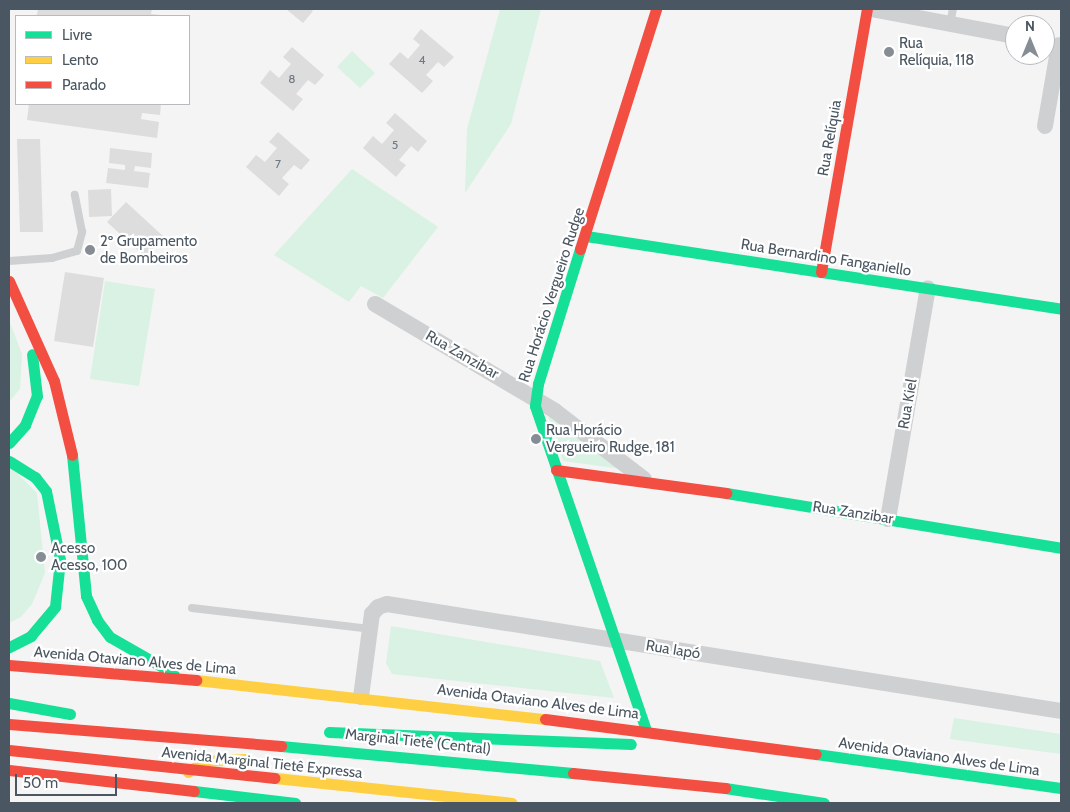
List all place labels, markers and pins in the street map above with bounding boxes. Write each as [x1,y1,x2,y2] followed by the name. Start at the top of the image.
[899,34,974,69] place label: Rua Relíquia, 118
[883,46,895,58] marker: Rua Relíquia, 118
[100,232,197,267] place label: 2º Grupamento de Bombeiros
[84,244,96,256] marker: 2º Grupamento de Bombeiros
[546,421,675,456] place label: Rua Horácio Vergueiro Rudge, 181
[530,433,542,445] marker: Rua Horácio Vergueiro Rudge, 181
[51,539,128,574] place label: Acesso Acesso, 100
[35,551,47,563] marker: Acesso Acesso, 100

